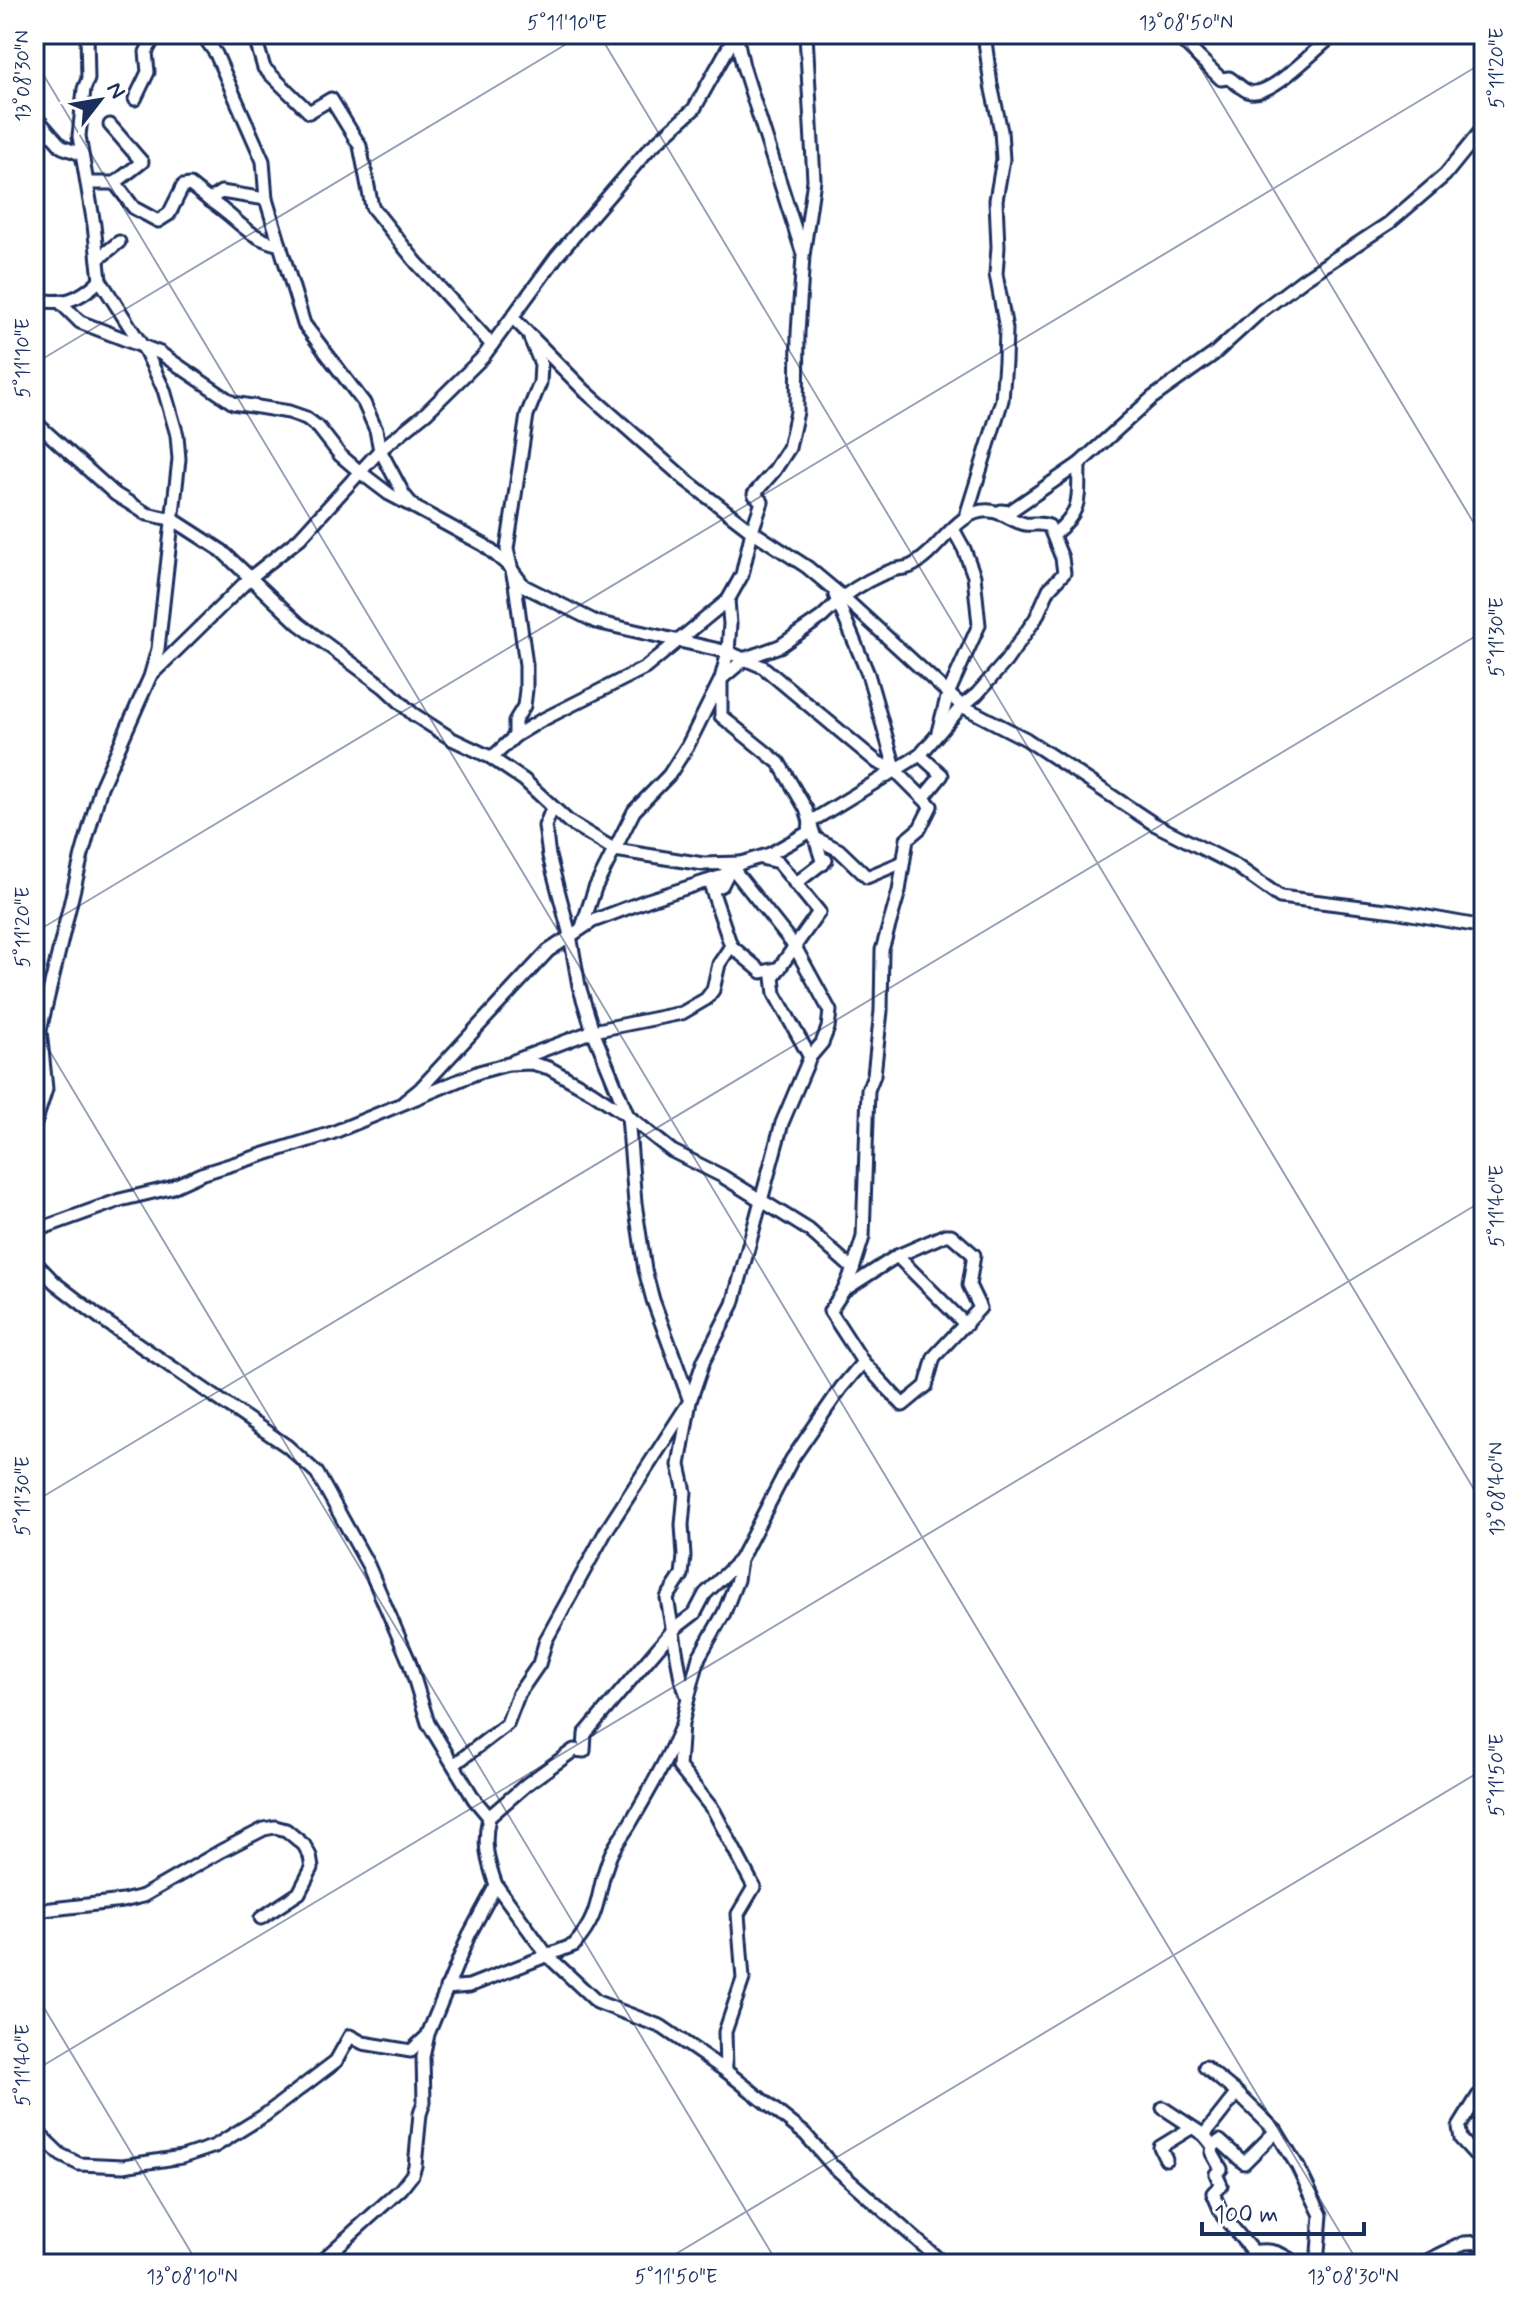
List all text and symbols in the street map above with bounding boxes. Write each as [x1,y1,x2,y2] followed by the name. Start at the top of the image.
[527,10,607,37] text: 5°11'10"E
[1139,10,1233,37] text: 13°08'50"N
[1484,28,1511,108] text: 5°11'20"E
[10,30,37,122] text: 13°08'30"N
[60,60,140,140] north arrow
[100,77,131,104] text: N
[10,318,37,398] text: 5°11'10"E
[1484,597,1511,677] text: 5°11'30"E
[10,887,37,967] text: 5°11'20"E
[1484,1165,1511,1247] text: 5°11'40"E
[1484,1442,1511,1536] text: 13°08'40"N
[10,1456,37,1536] text: 5°11'30"E
[1484,1734,1511,1816] text: 5°11'50"E
[10,2024,37,2106] text: 5°11'40"E
[1202,2186,1364,2236] scale bar
[1214,2200,1278,2231] text: 100 m
[146,2264,238,2291] text: 13°08'10"N
[635,2264,717,2291] text: 5°11'50"E
[1307,2264,1399,2291] text: 13°08'30"N

